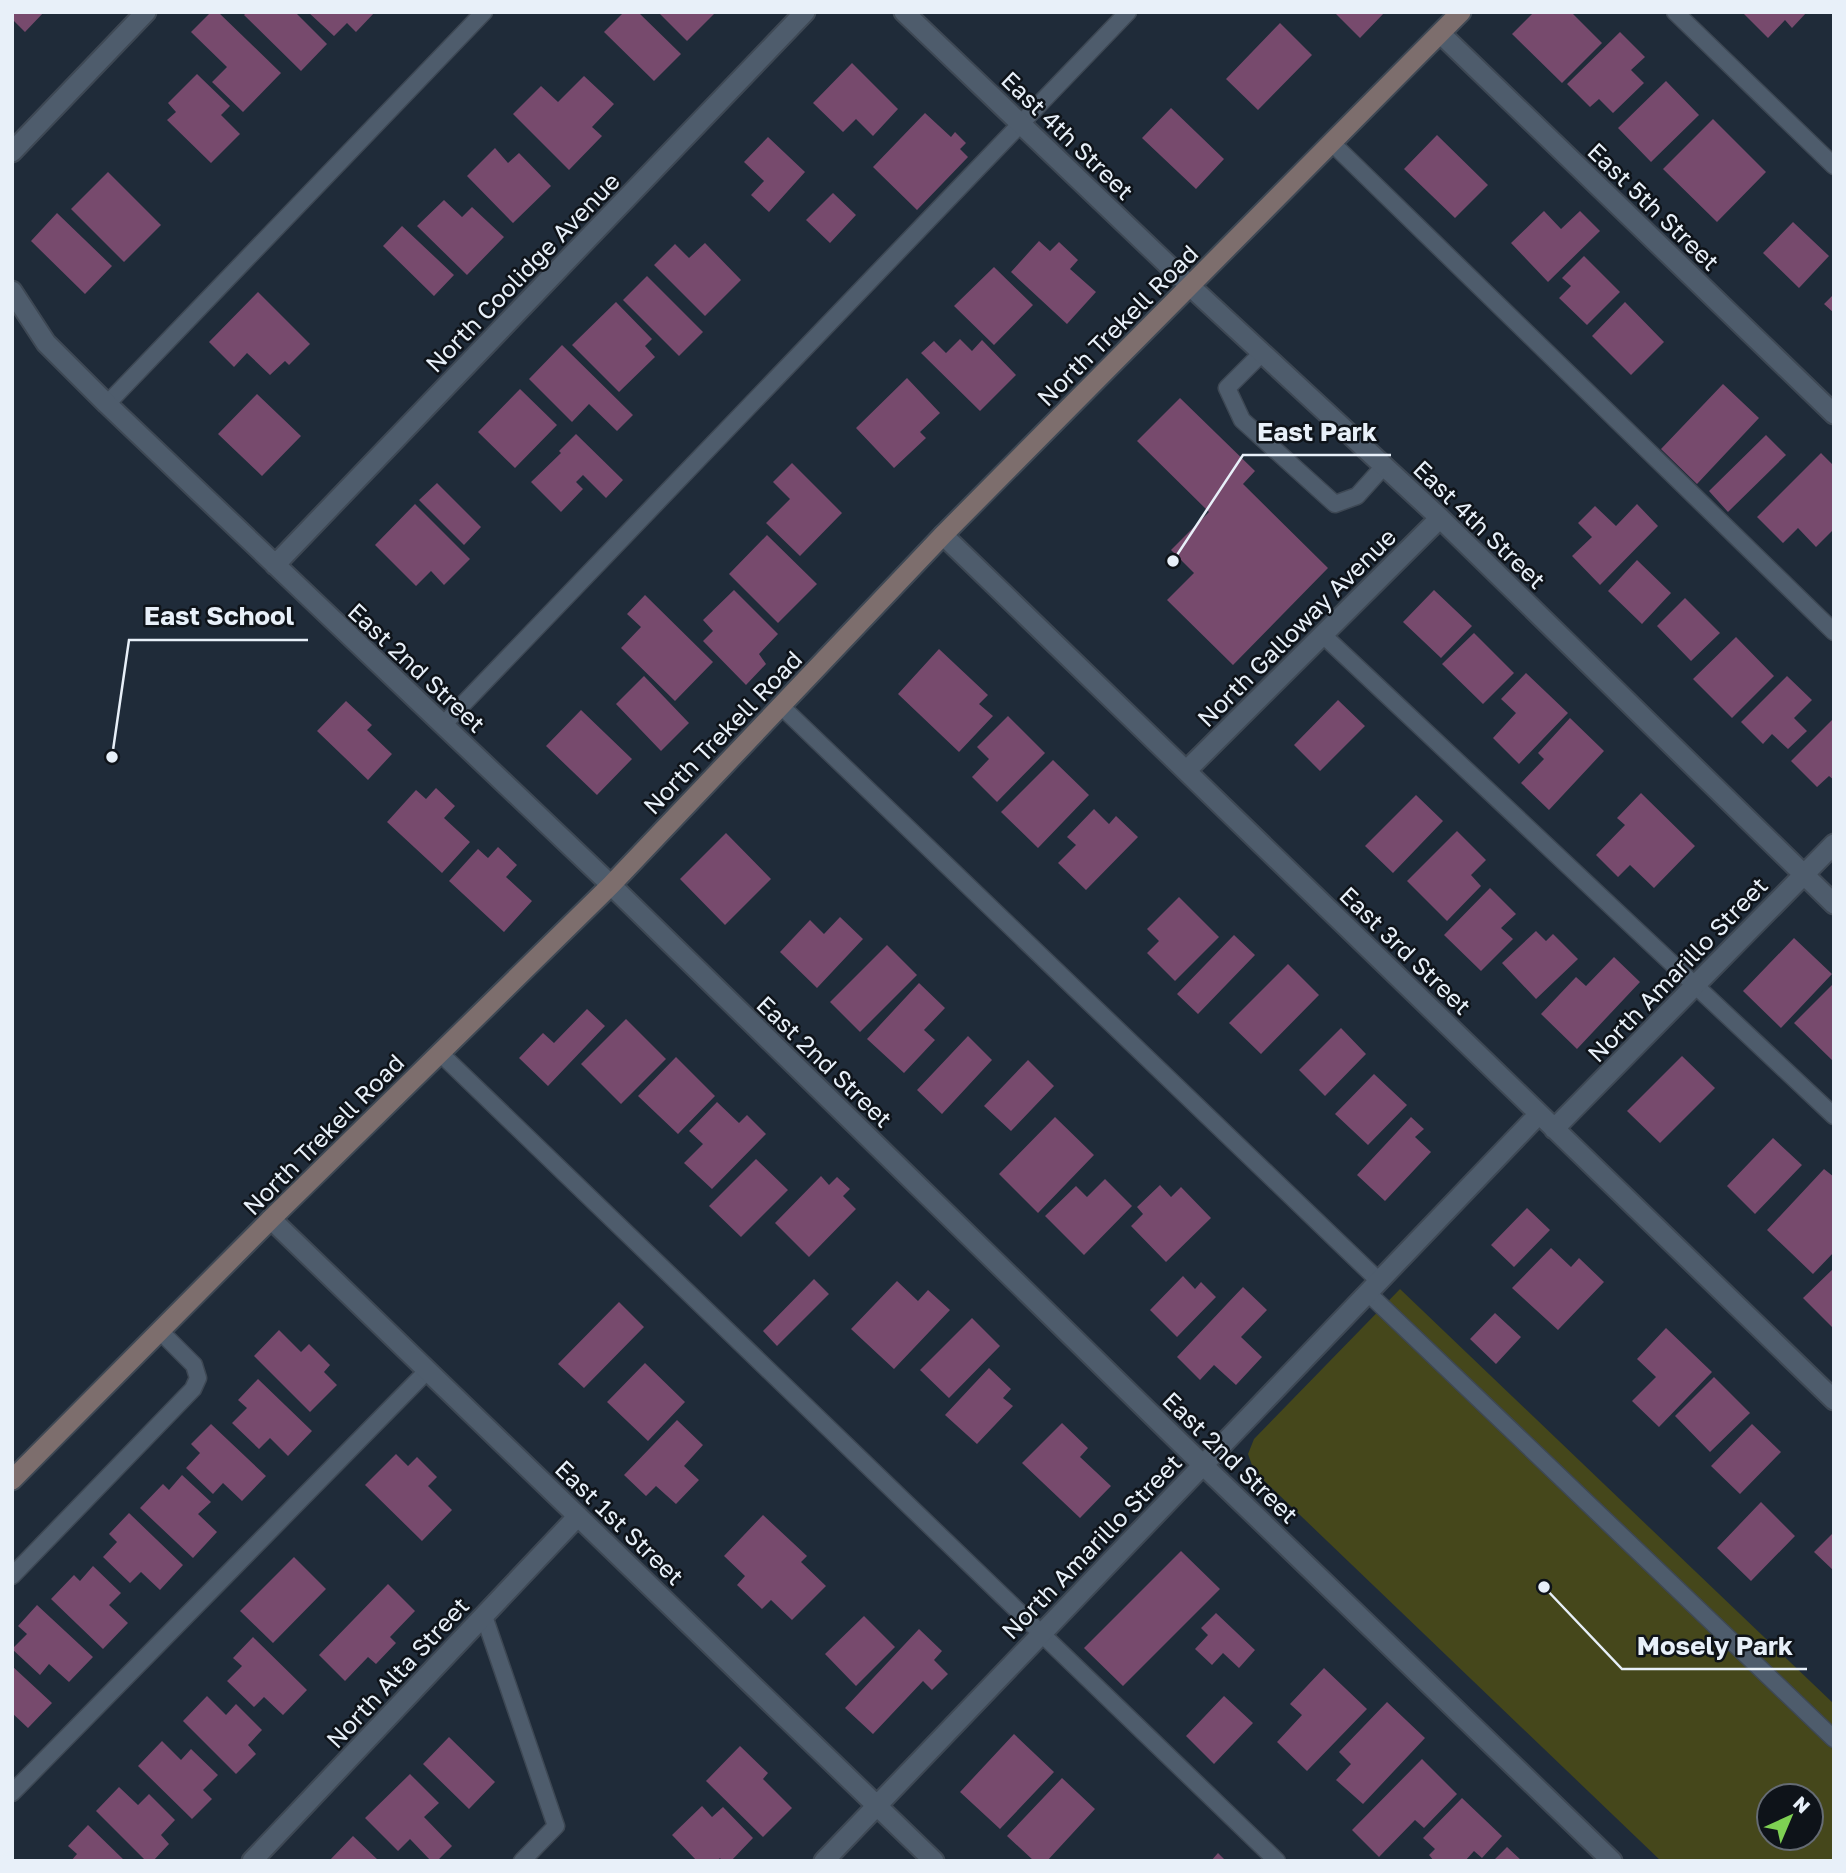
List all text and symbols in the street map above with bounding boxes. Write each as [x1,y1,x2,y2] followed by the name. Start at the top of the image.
[996,65,1140,205] street label: East 4th Street
[1582,136,1726,276] street label: East 5th Street
[419,166,625,378] street label: North Coolidge Avenue
[1030,238,1204,412] street label: North Trekell Road
[1243,408,1391,455] callout: East Park
[1257,416,1377,447] text: East Park
[1408,454,1552,594] street label: East 4th Street
[1191,522,1401,732] street label: North Galloway Avenue
[129,593,308,640] callout: East School
[342,596,492,738] street label: East 2nd Street
[144,600,295,631] text: East School
[637,644,807,820] street label: North Trekell Road
[1581,870,1773,1068] street label: North Amarillo Street
[1334,880,1478,1020] street label: East 3rd Street
[751,989,899,1133] street label: East 2nd Street
[236,1047,410,1221] street label: North Trekell Road
[1157,1385,1305,1529] street label: East 2nd Street
[995,1447,1187,1645] street label: North Amarillo Street
[550,1453,690,1591] street label: East 1st Street
[320,1590,474,1754] street label: North Alta Street
[1622,1622,1807,1669] callout: Mosely Park
[1637,1630,1793,1661] text: Mosely Park
[1755,1782,1825,1852] north arrow
[1789,1791,1815,1818] text: N

